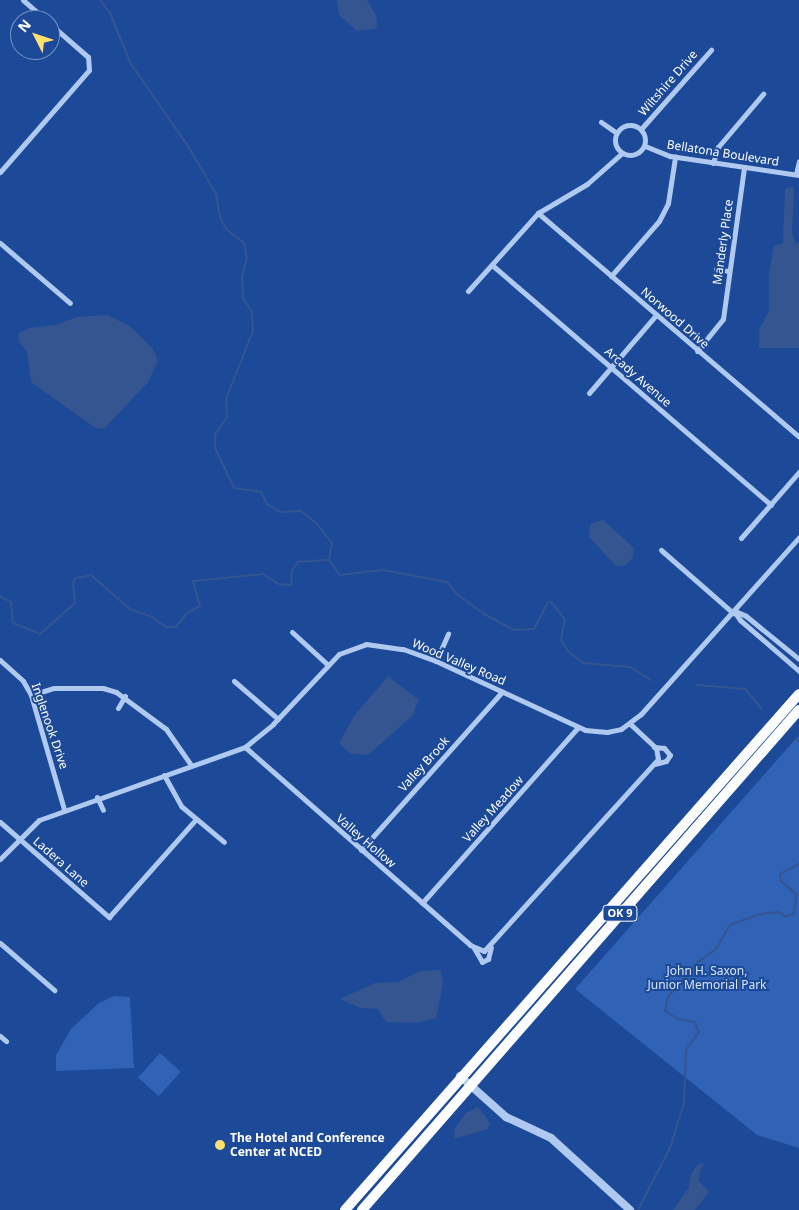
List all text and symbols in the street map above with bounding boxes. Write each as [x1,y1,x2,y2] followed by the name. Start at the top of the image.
[10,10,60,60] north arrow
[13,15,35,36] text: N
[636,47,700,119] street label: Wiltshire Drive
[666,137,780,169] street label: Bellatona Boulevard
[710,198,736,286] street label: Manderly Place
[638,285,712,351] street label: Norwood Drive
[602,344,674,410] street label: Arcady Avenue
[410,636,508,688] street label: Wood Valley Road
[29,681,71,771] street label: Inglenook Drive
[396,734,452,794] street label: Valley Brook
[460,773,526,845] street label: Valley Meadow
[333,811,399,871] street label: Valley Hollow
[30,834,92,890] street label: Ladera Lane
[601,904,639,921] road number: OK 9
[647,964,767,992] park label: John H. Saxon, Junior Memorial Park
[230,1131,385,1159] place label: The Hotel and Conference Center at NCED
[214,1139,226,1151] marker: The Hotel and Conference Center at NCED

